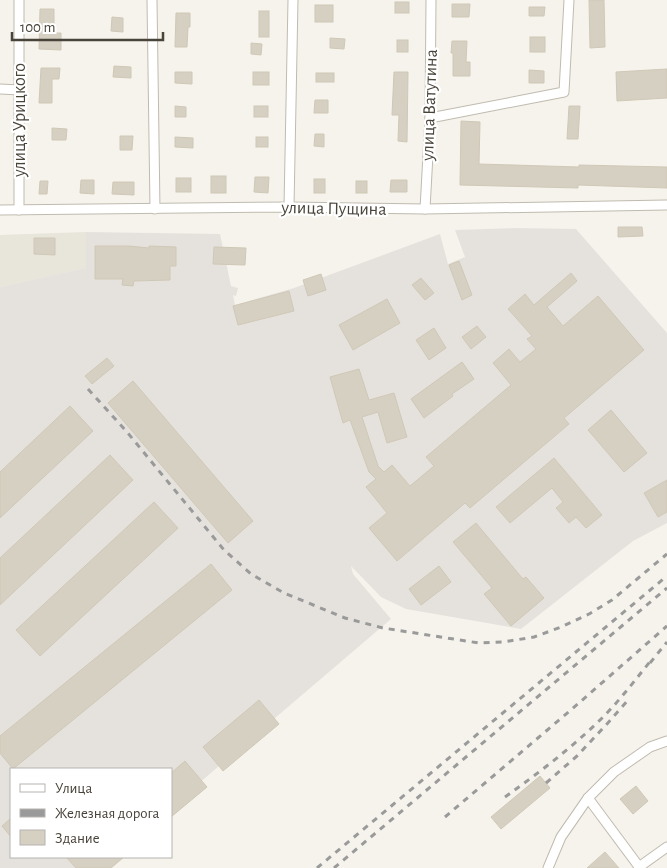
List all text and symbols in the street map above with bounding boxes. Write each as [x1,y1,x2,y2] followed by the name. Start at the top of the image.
[12,10,164,42] scale bar
[20,20,55,35] text: 100 m
[419,49,441,162] street label: улица Ватутина
[11,63,29,178] street label: улица Урицкого
[280,199,387,219] street label: улица Пущина
[10,768,172,858] legend
[55,781,92,796] text: Улица
[55,806,160,821] text: Железная дорога
[55,831,100,846] text: Здание

